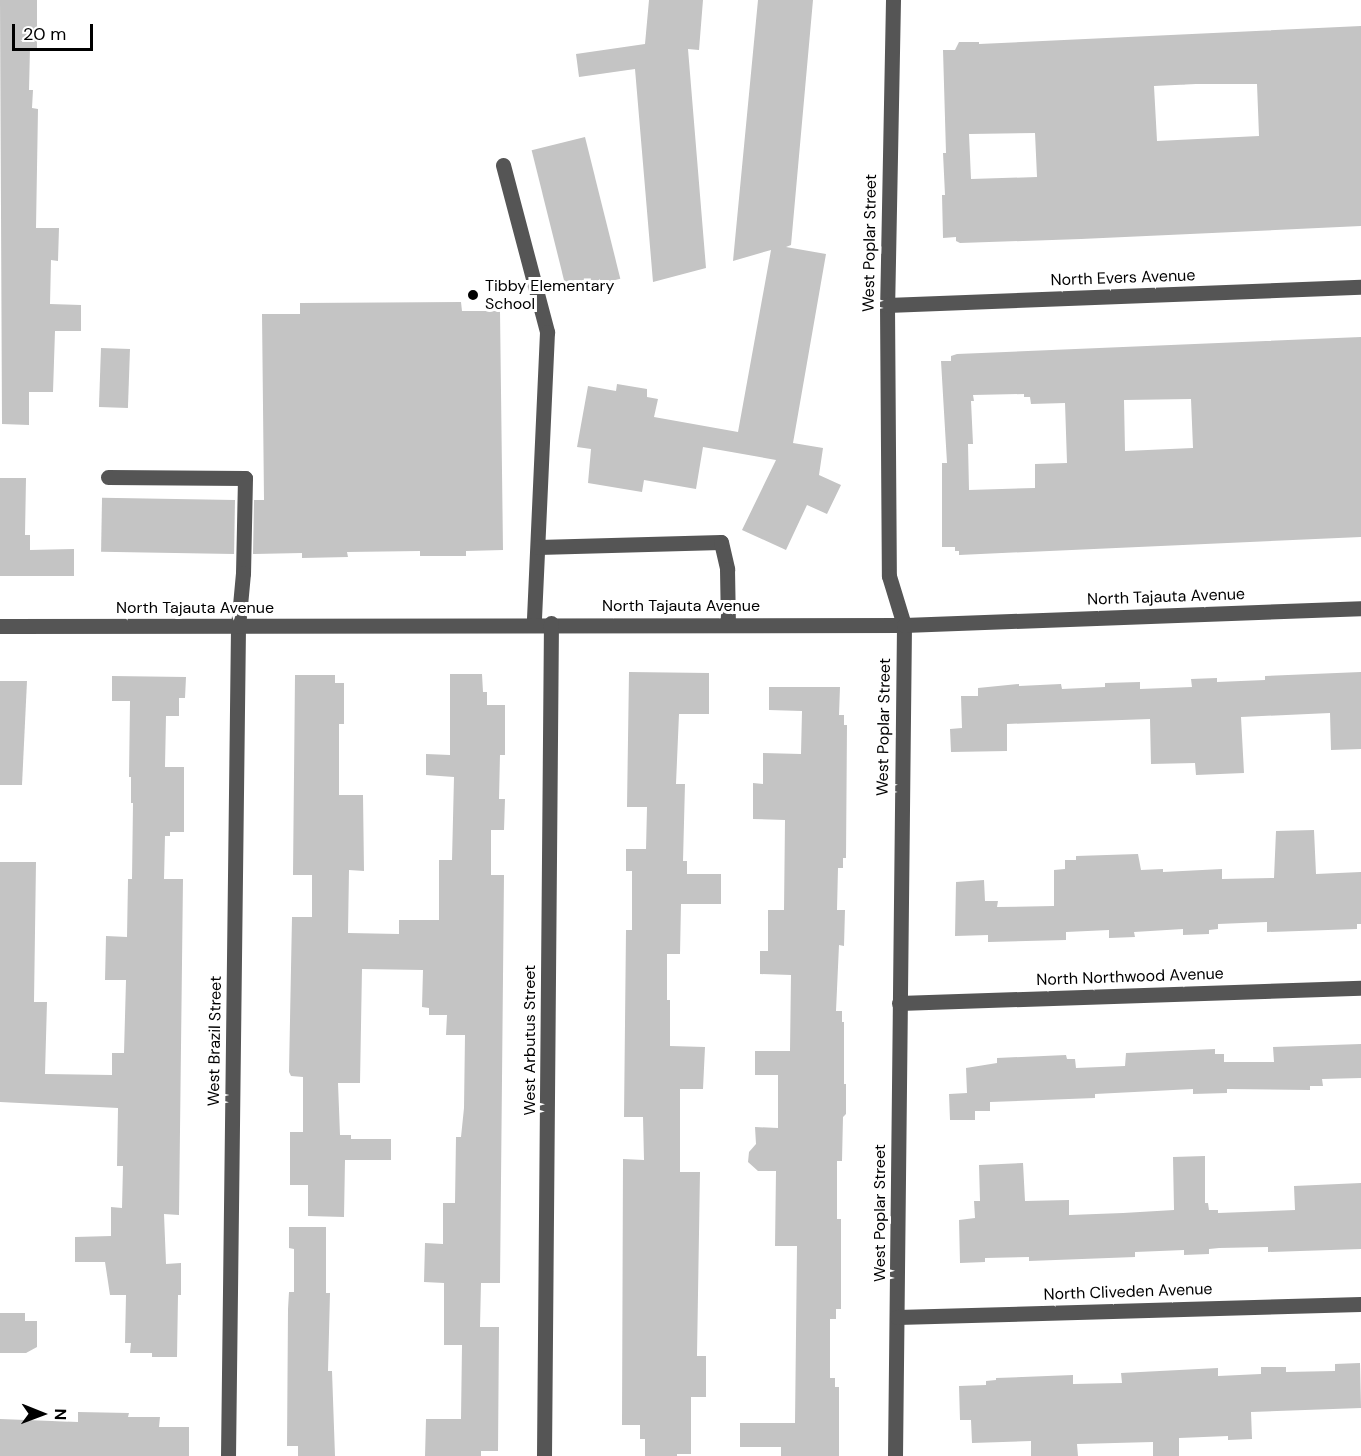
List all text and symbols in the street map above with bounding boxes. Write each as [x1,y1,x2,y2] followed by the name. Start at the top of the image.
[15,12,96,50] scale bar
[23,22,66,46] text: 20 m
[859,174,881,312] street label: West Poplar Street
[1050,266,1196,290] street label: North Evers Avenue
[485,276,614,314] place label: Tibby Elementary School
[466,288,480,302] marker: Tibby Elementary School
[1087,585,1245,609] street label: North Tajauta Avenue
[602,596,760,616] street label: North Tajauta Avenue
[116,598,274,618] street label: North Tajauta Avenue
[873,658,895,796] street label: West Poplar Street
[1036,964,1224,990] street label: North Northwood Avenue
[520,965,540,1115] street label: West Arbutus Street
[204,976,226,1106] street label: West Brazil Street
[870,1144,890,1282] street label: West Poplar Street
[1043,1279,1213,1305] street label: North Cliveden Avenue
[12,1384,72,1444] north arrow
[50,1408,71,1420] text: N

